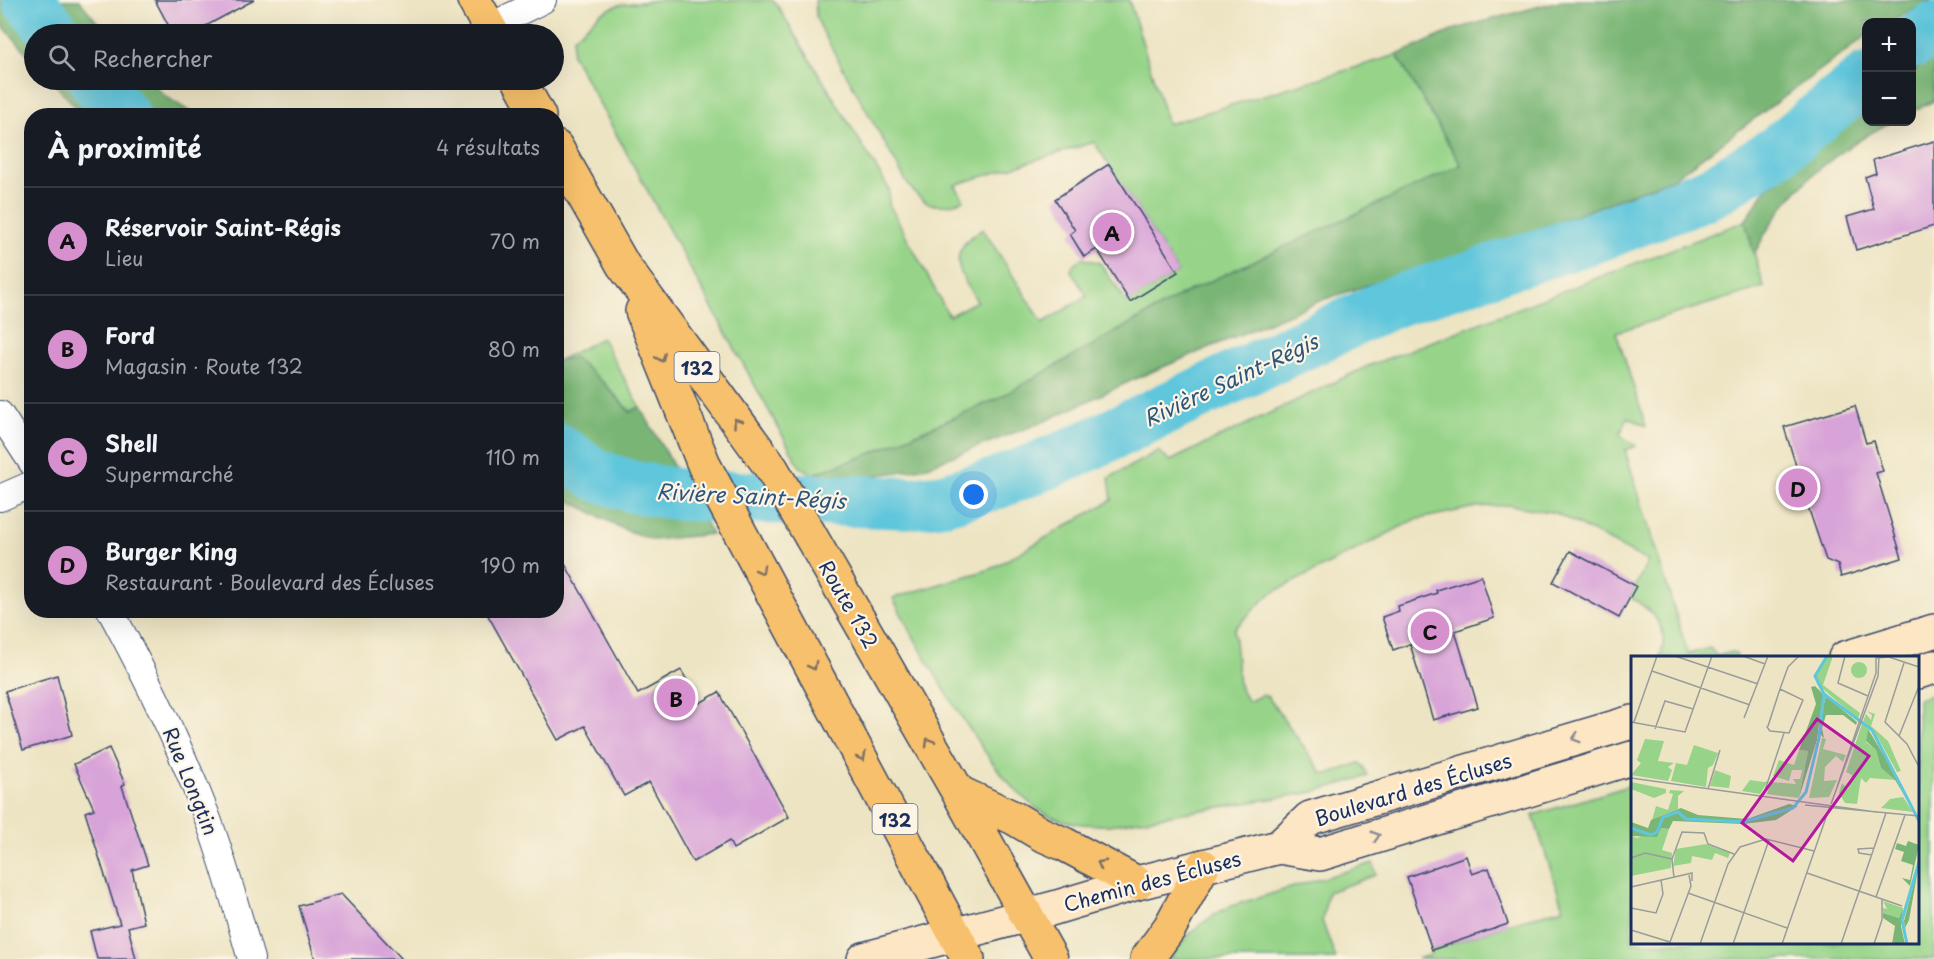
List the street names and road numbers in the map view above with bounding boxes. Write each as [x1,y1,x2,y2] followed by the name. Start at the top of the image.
[674,352,720,382] road number: 132
[812,554,886,654] street label: Route 132
[156,723,226,839] street label: Rue Longtin
[1311,745,1515,833] street label: Boulevard des Écluses
[872,804,918,834] road number: 132
[1060,843,1244,919] street label: Chemin des Écluses

